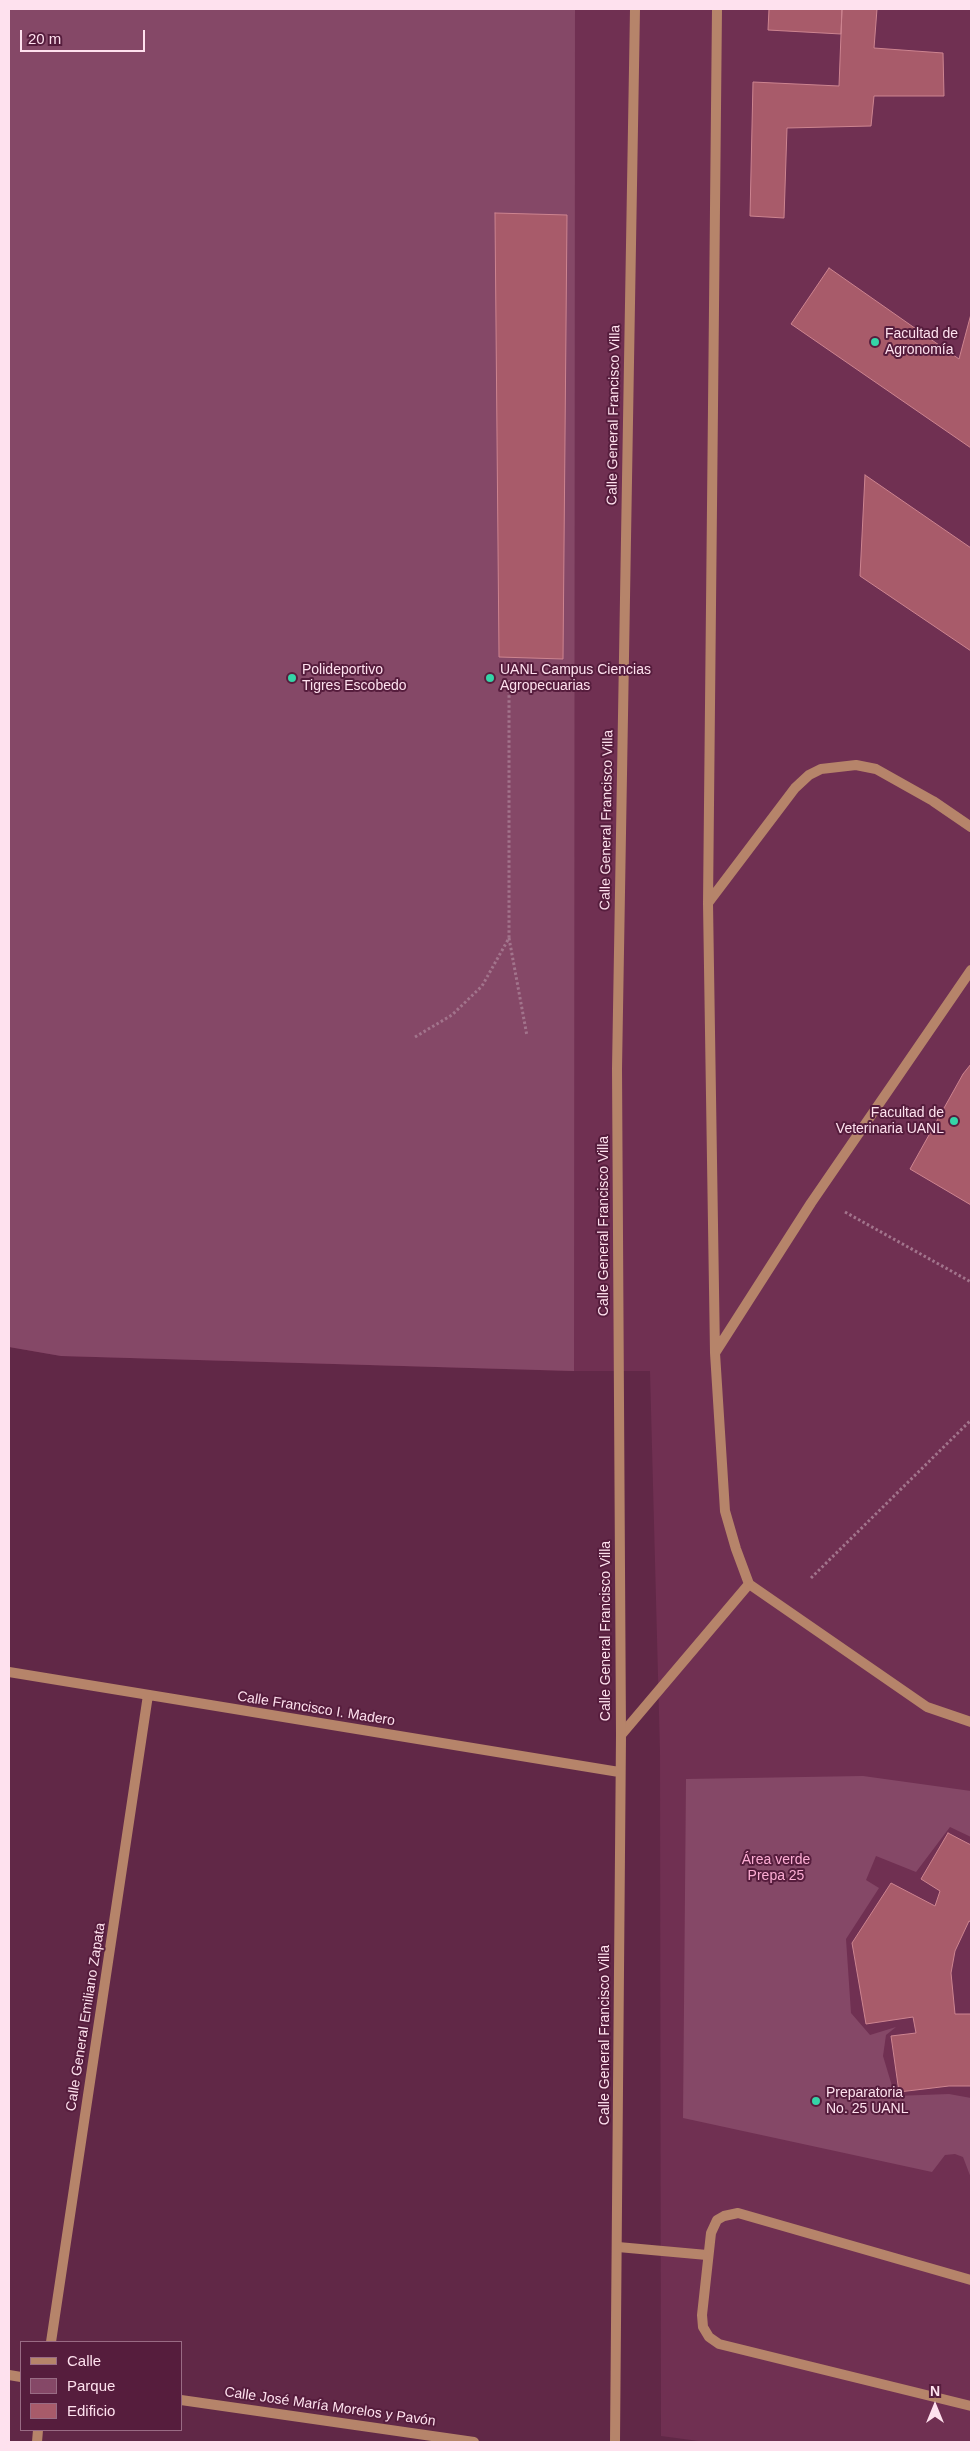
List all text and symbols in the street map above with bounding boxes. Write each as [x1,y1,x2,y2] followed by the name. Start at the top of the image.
[22,20,148,52] scale bar
[28,30,61,47] text: 20 m
[604,325,624,505] street label: Calle General Francisco Villa
[885,326,958,358] place label: Facultad de Agronomía
[869,336,881,348] marker: Facultad de Agronomía
[302,662,407,694] place label: Polideportivo Tigres Escobedo
[500,662,651,694] place label: UANL Campus Ciencias Agropecuarias
[286,672,298,684] marker: Polideportivo Tigres Escobedo
[484,672,496,684] marker: UANL Campus Ciencias Agropecuarias
[597,730,617,910] street label: Calle General Francisco Villa
[836,1105,944,1138] place label: Facultad de Veterinaria UANL
[948,1115,960,1127] marker: Facultad de Veterinaria UANL
[596,1136,612,1316] street label: Calle General Francisco Villa
[598,1541,614,1721] street label: Calle General Francisco Villa
[236,1688,396,1730] street label: Calle Francisco I. Madero
[742,1852,810,1884] park label: Área verde Prepa 25
[63,1922,109,2112] street label: Calle General Emiliano Zapata
[597,1945,613,2125] street label: Calle General Francisco Villa
[826,2085,908,2118] place label: Preparatoria No. 25 UANL
[810,2095,822,2107] marker: Preparatoria No. 25 UANL
[20,2341,182,2431] legend
[67,2352,101,2369] text: Calle
[67,2377,115,2394] text: Parque
[910,2381,960,2431] north arrow
[930,2383,940,2399] text: N
[223,2384,437,2430] street label: Calle José María Morelos y Pavón
[67,2402,115,2419] text: Edificio

